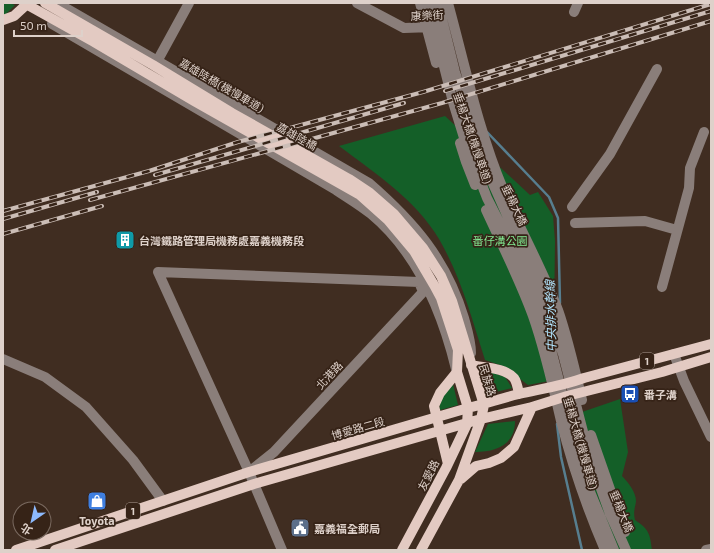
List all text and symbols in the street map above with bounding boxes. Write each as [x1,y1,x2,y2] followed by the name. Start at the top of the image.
[410,8,444,22] street label: 康樂街
[14,12,82,38] scale bar
[20,18,47,32] text: 50 m
[177,55,267,115] street label: 嘉雄陸橋(機慢車道)
[451,91,495,185] street label: 垂楊大橋(機慢車道)
[275,120,319,152] street label: 嘉雄陸橋
[500,182,530,228] street label: 垂楊大橋
[114,229,136,251] building icon: 台灣鐵路管理局機務處嘉義機務段
[139,234,304,247] place label: 台灣鐵路管理局機務處嘉義機務段
[473,234,528,247] park label: 番仔溝公園
[542,278,558,352] water label: 中央排水幹線
[640,353,654,369] road number: 1
[313,358,345,392] street label: 北港路
[477,362,499,398] street label: 民族路
[619,383,641,405] bus stop icon: 番子溝
[644,388,677,401] place label: 番子溝
[562,395,600,491] street label: 垂楊大橋(機慢車道)
[330,414,386,442] street label: 博愛路二段
[415,457,441,493] street label: 友愛路
[608,488,636,534] street label: 垂楊大橋
[86,490,108,512] shop icon: Toyota
[12,501,52,541] north arrow
[126,503,140,519] road number: 1
[79,514,115,528] place label: Toyota
[289,517,311,539] public building icon: 嘉義福全郵局
[18,521,34,538] text: 北
[314,522,380,535] place label: 嘉義福全郵局

